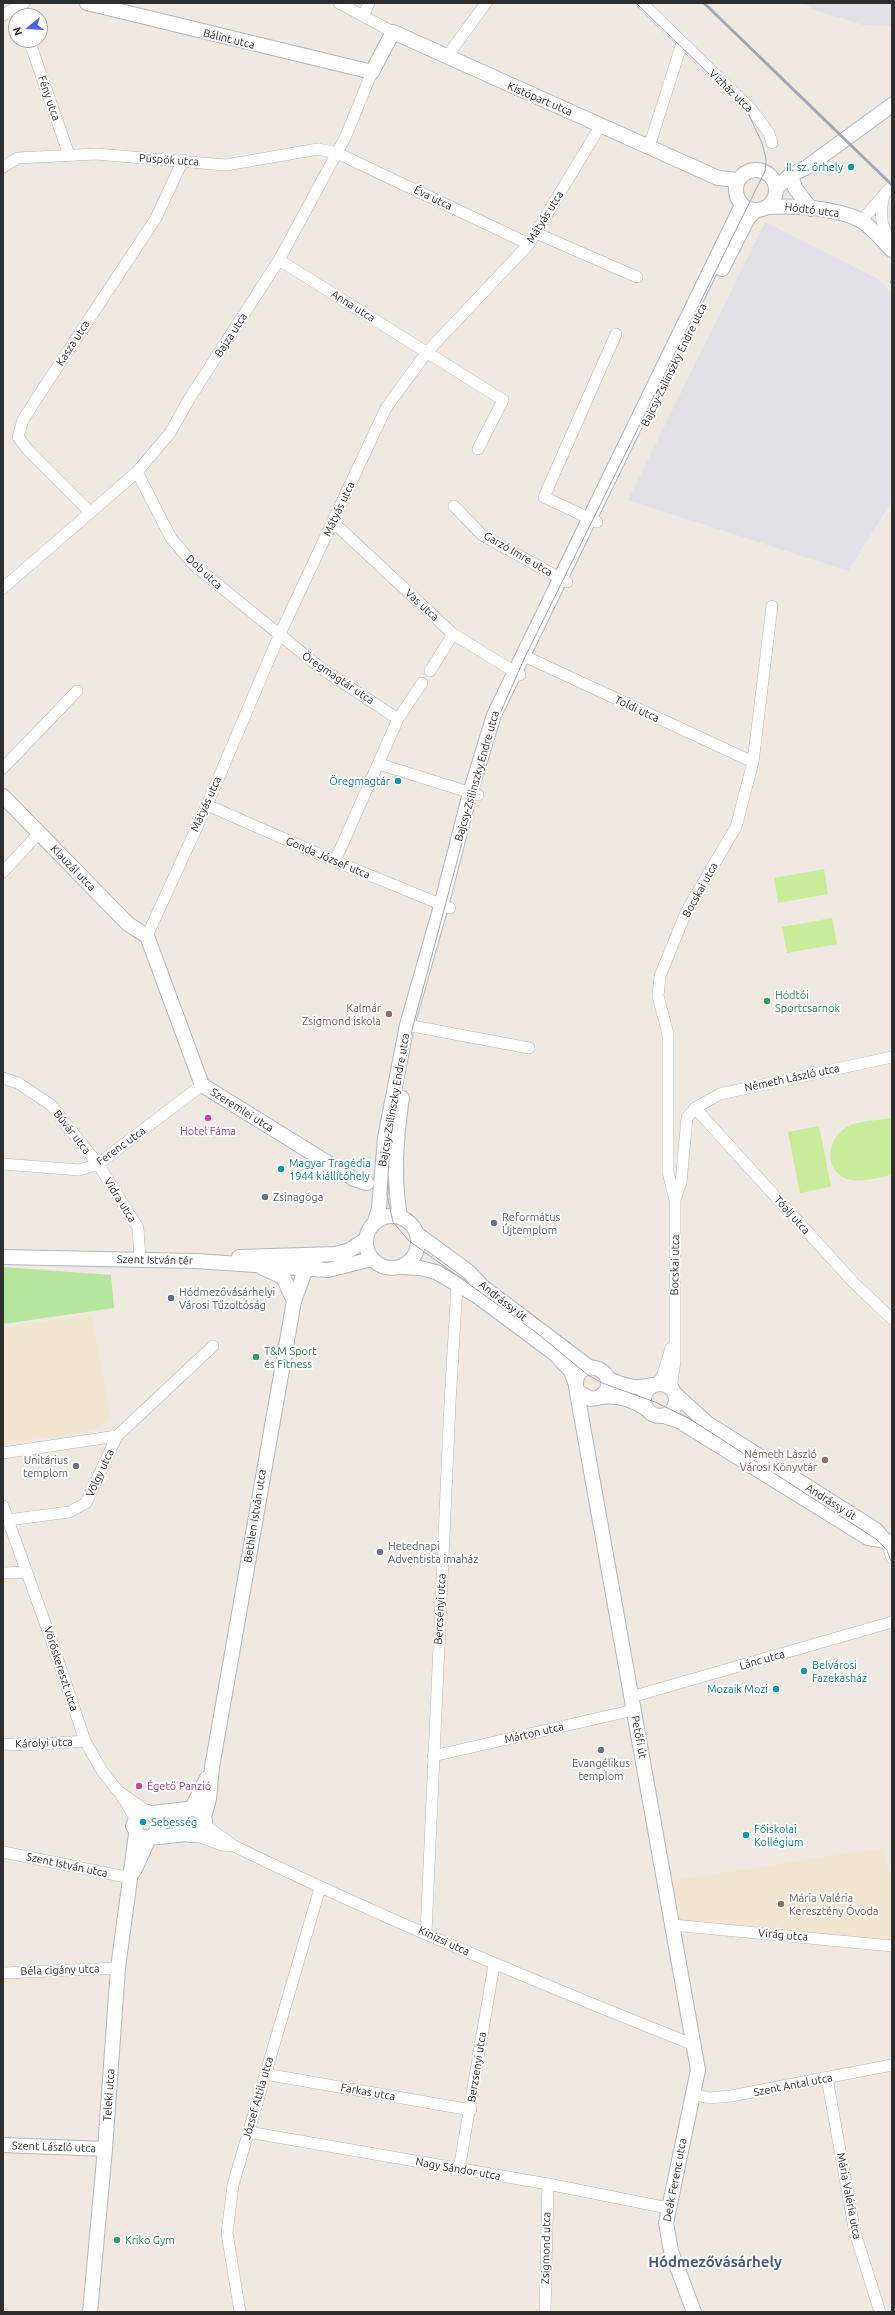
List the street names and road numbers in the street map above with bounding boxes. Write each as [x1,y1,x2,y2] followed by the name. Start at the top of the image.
[202,26,256,52] street label: Bálint utca
[706,67,756,115] street label: Vízház utca
[35,74,63,122] street label: Fény utca
[505,79,575,119] street label: Kistópart utca
[139,151,199,169] street label: Püspök utca
[412,183,454,213] street label: Éva utca
[524,188,566,246] street label: Mátyás utca
[784,200,840,220] street label: Hódtó utca
[329,287,377,325] street label: Anna utca
[638,301,710,429] street label: Bajcsy-Zsilinszky Endre utca
[212,311,250,359] street label: Bajza utca
[53,318,93,368] street label: Kasza utca
[321,479,357,539] street label: Mátyás utca
[481,529,555,579] street label: Garzó Imre utca
[183,552,225,592] street label: Dob utca
[402,586,442,624] street label: Vas utca
[299,649,377,707] street label: Öregmagtár utca
[613,693,661,725] street label: Toldi utca
[452,709,502,843] street label: Bajcsy-Zsilinszky Endre utca
[188,774,224,834] street label: Mátyás utca
[284,834,372,882] street label: Gonda József utca
[48,842,98,894] street label: Klauzál utca
[679,860,721,920] street label: Bocskai utca
[376,1032,412,1168] street label: Bajcsy-Zsilinszky Endre utca
[743,1061,841,1095] street label: Németh László utca
[208,1085,276,1135] street label: Szeremlei utca
[51,1107,93,1157] street label: Búvár utca
[94,1124,148,1168] street label: Ferenc utca
[101,1175,139,1225] street label: Vidra utca
[771,1193,813,1237] street label: Tóalj utca
[668,1234,682,1296] street label: Bocskai utca
[117,1253,193,1267] street label: Szent István tér
[476,1278,530,1324] street label: Andrássy út
[83,1447,117,1499] street label: Völgy utca
[241,1468,269,1564] street label: Bethlen István utca
[803,1481,859,1523] street label: Andrássy út
[432,1573,448,1645] street label: Bercsényi utca
[41,1625,81,1713] street label: Vöröskereszt utca
[738,1647,786,1673] street label: Lánc utca
[628,1715,650,1759] street label: Petőfi út
[503,1720,565,1746] street label: Márton utca
[15,1735,73,1751] street label: Károlyi utca
[25,1850,109,1880] street label: Szent István utca
[416,1923,472,1959] street label: Kinizsi utca
[758,1926,808,1944] street label: Virág utca
[20,1962,100,1978] street label: Béla cigány utca
[465,2031,489,2103] street label: Berzsenyi utca
[240,2055,276,2141] street label: József Attila utca
[101,2068,117,2122] street label: Teleki utca
[752,2071,834,2099] street label: Szent Antal utca
[340,2081,396,2103] street label: Farkas utca
[660,2137,690,2223] street label: Deák Ferenc utca
[12,2139,96,2155] street label: Szent László utca
[834,2152,864,2240] street label: Mária Valéria utca
[414,2155,502,2183] street label: Nagy Sándor utca
[539,2212,553,2284] street label: Zsigmond utca

